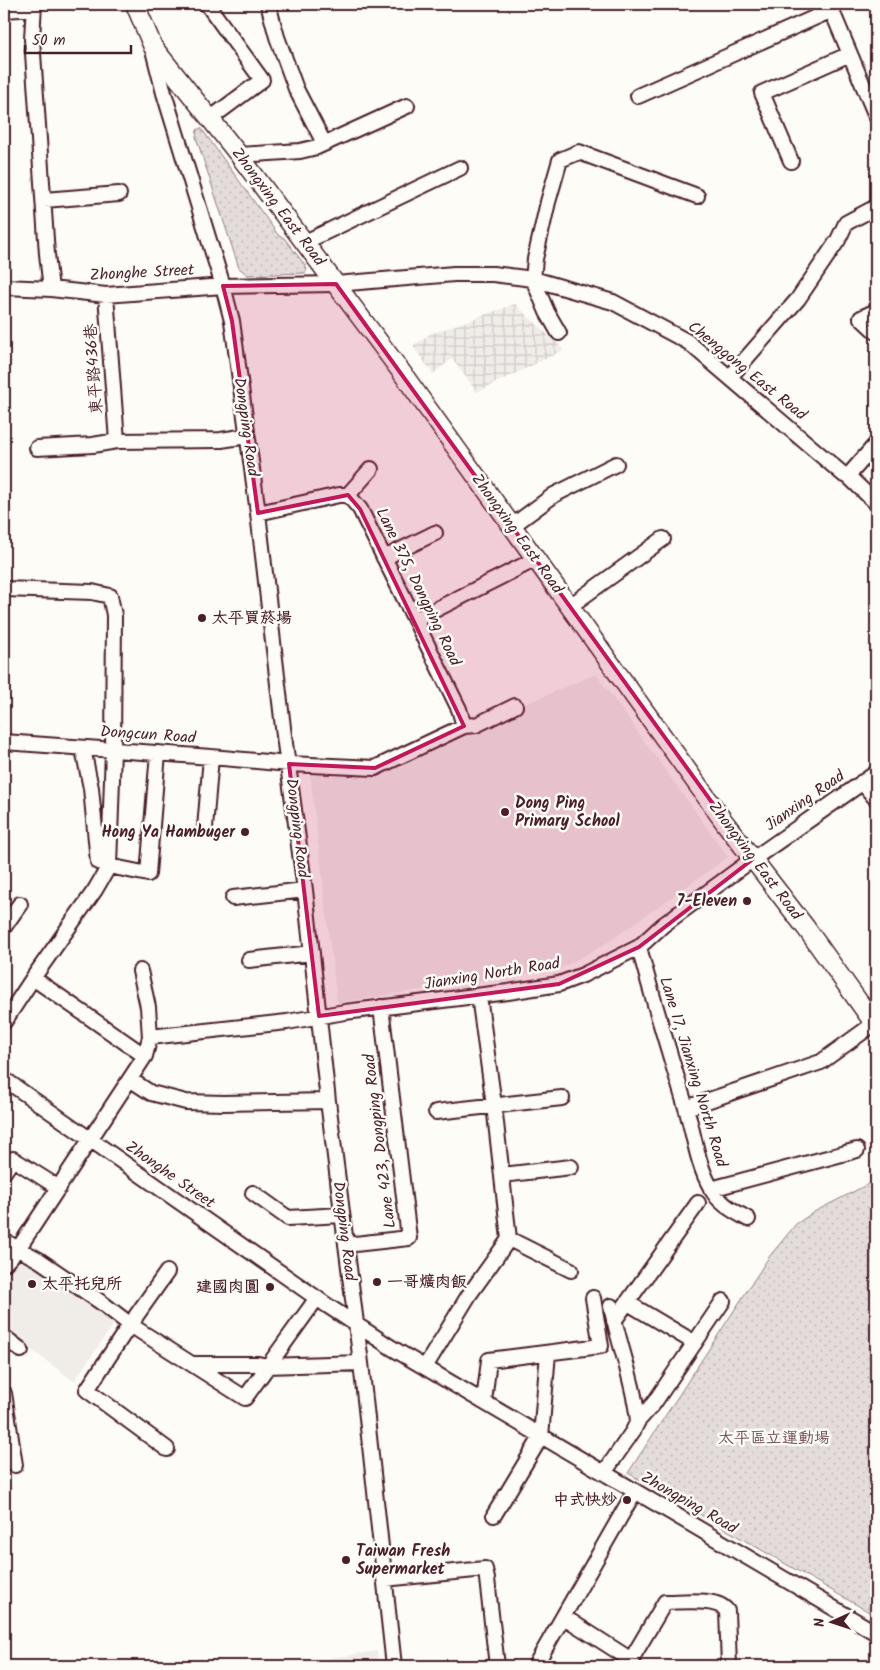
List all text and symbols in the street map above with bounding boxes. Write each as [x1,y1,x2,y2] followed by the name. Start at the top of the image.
[25,22,131,54] scale bar
[32,29,66,53] text: 50 m
[225,142,332,273] street label: Zhongxing East Road
[89,258,196,288] street label: Zhonghe Street
[682,315,813,428] street label: Chenggong East Road
[78,323,110,415] street label: 東平路436巷
[227,376,265,479] street label: Dongping Road
[465,469,570,600] street label: Zhongxing East Road
[369,504,468,671] street label: Lane 375, Dongping Road
[212,606,292,631] place label: 太平買菸場
[196,612,208,624] marker: 太平買菸場
[99,719,198,751] street label: Dongcun Road
[760,764,851,838] street label: Jianxing Road
[279,777,316,880] street label: Dongping Road
[515,791,621,834] place label: Dong Ping Primary School
[702,796,809,927] street label: Zhongxing East Road
[499,806,511,818] marker: Dong Ping Primary School
[101,820,236,845] place label: Hong Ya Hambuger
[239,826,251,838] marker: Hong Ya Hambuger
[677,889,737,914] place label: 7-Eleven
[741,895,753,907] marker: 7-Eleven
[422,951,563,997] street label: Jianxing North Road
[652,974,734,1171] street label: Lane 17, Jianxing North Road
[357,1051,403,1230] street label: Lane 423, Dongping Road
[120,1135,221,1216] street label: Zhonghe Street
[326,1180,363,1283] street label: Dongping Road
[387,1270,467,1295] place label: 一哥爌肉飯
[42,1272,122,1297] place label: 太平托兒所
[196,1275,260,1300] place label: 建國肉圓
[371,1276,383,1288] marker: 一哥爌肉飯
[26,1278,38,1290] marker: 太平托兒所
[264,1281,276,1293] marker: 建國肉圓
[718,1426,830,1451] park label: 太平區立運動場
[636,1465,743,1541] street label: Zhongping Road
[553,1488,617,1513] place label: 中式快炒
[621,1494,633,1506] marker: 中式快炒
[356,1539,450,1582] place label: Taiwan Fresh Supermarket
[340,1554,352,1566] marker: Taiwan Fresh Supermarket
[808,1598,858,1648] north arrow
[809,1617,831,1628] text: N

